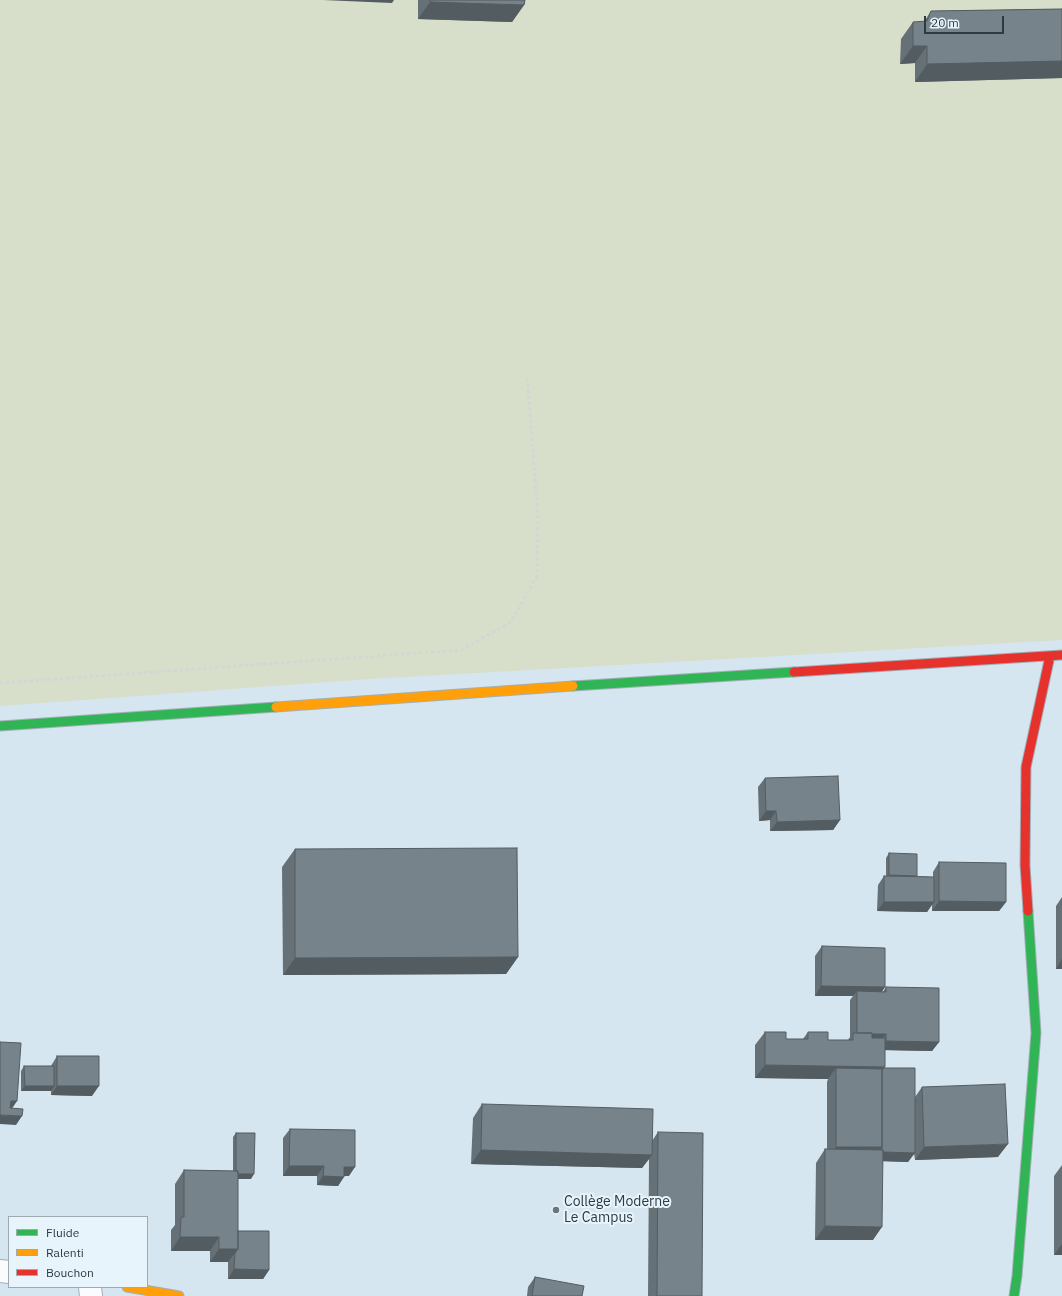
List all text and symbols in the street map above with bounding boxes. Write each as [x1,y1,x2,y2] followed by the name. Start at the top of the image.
[926,8,1006,34] scale bar
[931,15,959,30] text: 20 m
[564,1194,670,1226] place label: Collège Moderne Le Campus
[551,1205,561,1215] marker: Collège Moderne Le Campus
[8,1216,148,1288] legend
[46,1225,79,1240] text: Fluide
[46,1245,84,1260] text: Ralenti
[46,1265,94,1280] text: Bouchon

